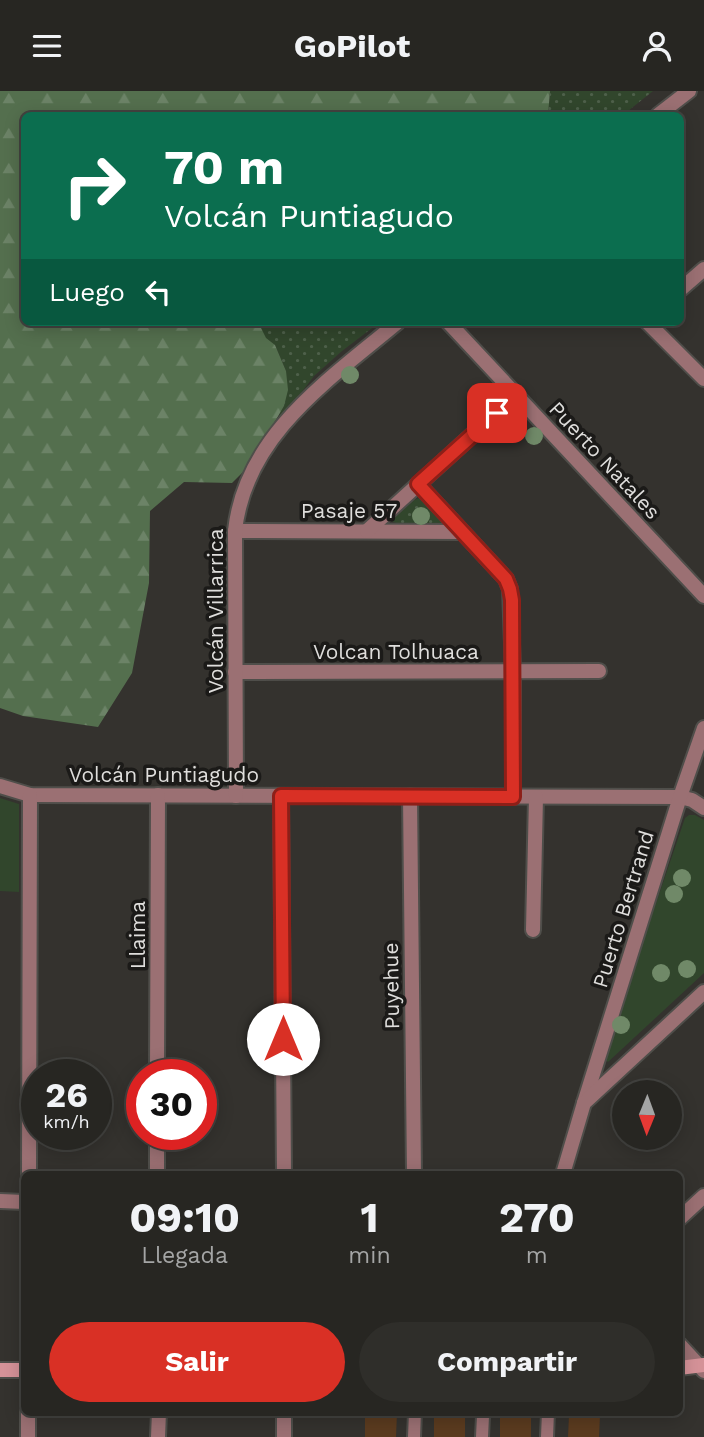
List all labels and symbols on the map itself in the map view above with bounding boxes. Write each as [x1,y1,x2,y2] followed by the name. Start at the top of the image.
[467,383,527,443] pin
[544,396,666,524] street label: Puerto Natales
[301,498,397,523] street label: Pasaje 57
[203,528,228,694] street label: Volcán Villarrica
[313,639,479,664] street label: Volcan Tolhuaca
[69,762,259,787] street label: Volcán Puntiagudo
[587,827,659,991] street label: Puerto Bertrand
[125,901,150,969] street label: Llaima
[378,942,404,1030] street label: Puyehue
[246,1002,320,1076] position arrow
[126,1059,217,1150] speed limit sign: 30
[612,1080,682,1150] north arrow

